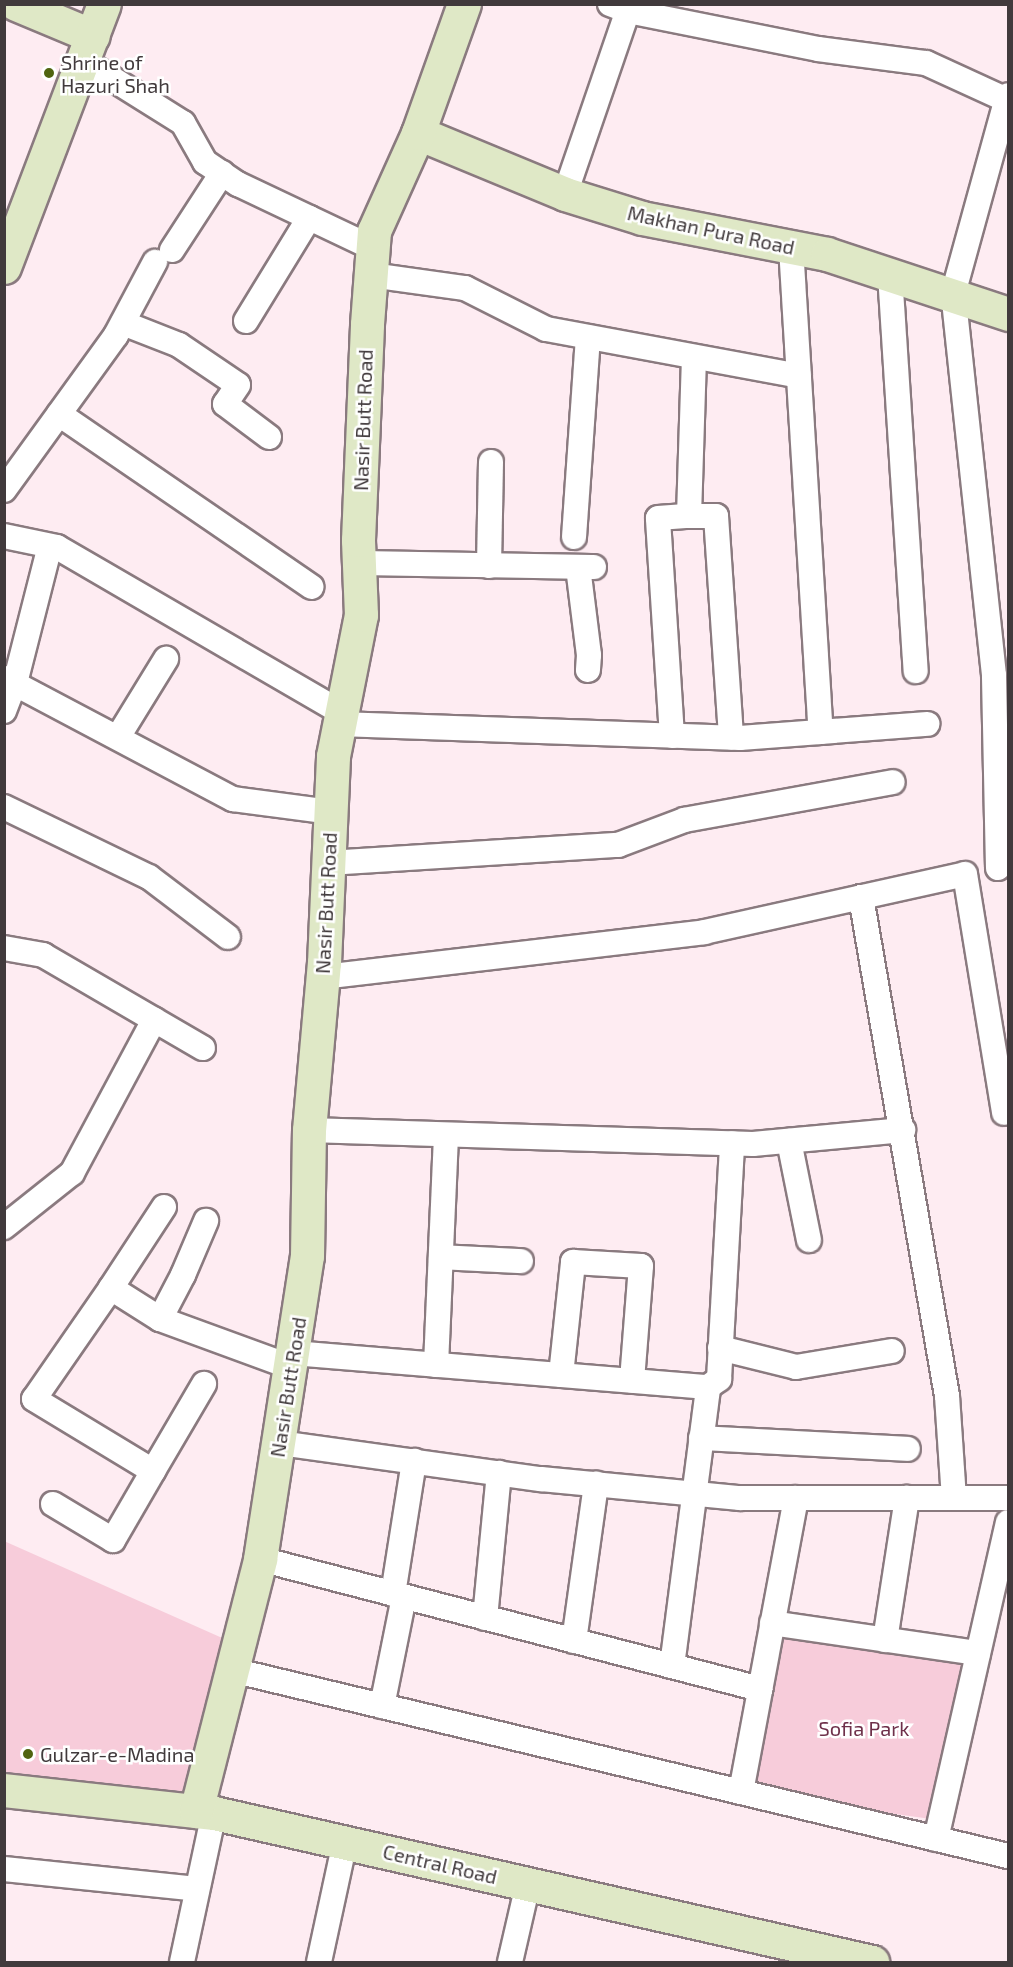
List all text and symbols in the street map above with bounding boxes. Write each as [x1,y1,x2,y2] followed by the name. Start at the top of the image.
[61,50,170,97] place label: Shrine of Hazuri Shah
[42,66,56,80] marker: Shrine of Hazuri Shah
[625,201,797,259] street label: Makhan Pura Road
[349,349,377,491] street label: Nasir Butt Road
[310,831,342,975] street label: Nasir Butt Road
[265,1315,311,1459] street label: Nasir Butt Road
[818,1716,910,1740] park label: Sofia Park
[40,1742,194,1766] place label: Gulzar-e-Madina
[21,1747,35,1761] marker: Gulzar-e-Madina
[380,1839,500,1889] street label: Central Road

